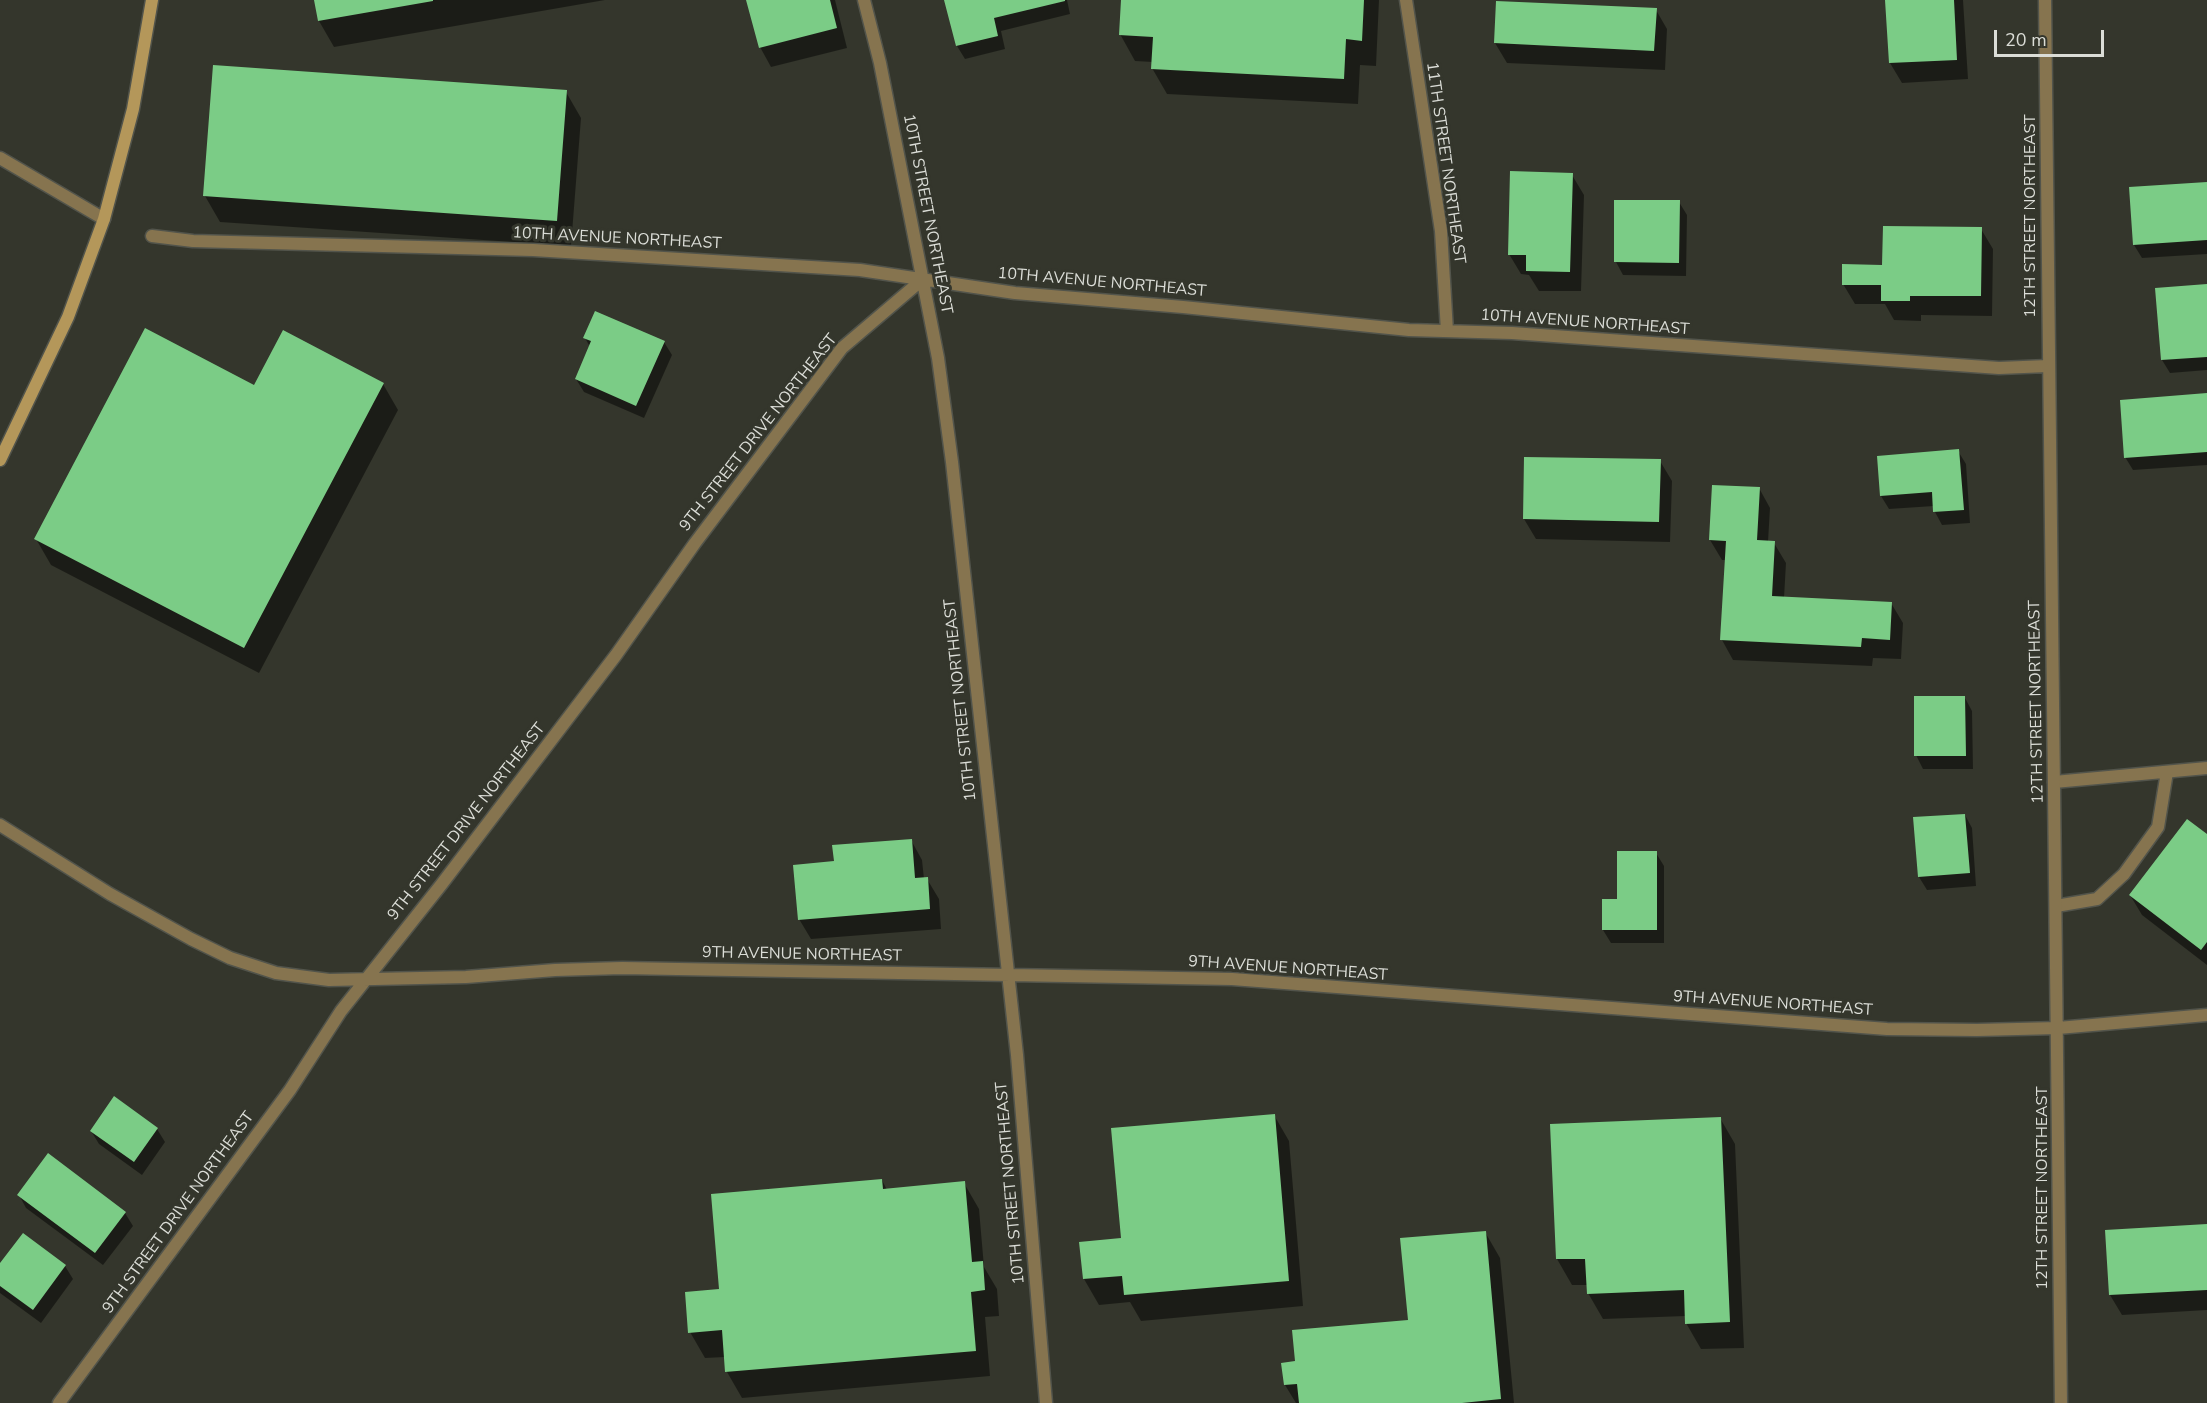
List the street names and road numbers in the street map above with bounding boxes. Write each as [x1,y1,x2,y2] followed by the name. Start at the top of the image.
[1421,61,1469,265] street label: 11TH STREET NORTHEAST
[898,112,956,316] street label: 10TH STREET NORTHEAST
[2021,114,2041,318] street label: 12TH STREET NORTHEAST
[512,224,722,254] street label: 10TH AVENUE NORTHEAST
[997,264,1207,302] street label: 10TH AVENUE NORTHEAST
[1480,306,1690,340] street label: 10TH AVENUE NORTHEAST
[676,331,842,535] street label: 9TH STREET DRIVE NORTHEAST
[941,598,981,802] street label: 10TH STREET NORTHEAST
[2026,600,2048,804] street label: 12TH STREET NORTHEAST
[384,720,550,924] street label: 9TH STREET DRIVE NORTHEAST
[702,944,902,966] street label: 9TH AVENUE NORTHEAST
[1188,952,1388,986] street label: 9TH AVENUE NORTHEAST
[1673,987,1873,1021] street label: 9TH AVENUE NORTHEAST
[993,1081,1029,1285] street label: 10TH STREET NORTHEAST
[2033,1086,2053,1290] street label: 12TH STREET NORTHEAST
[99,1108,259,1318] street label: 9TH STREET DRIVE NORTHEAST

